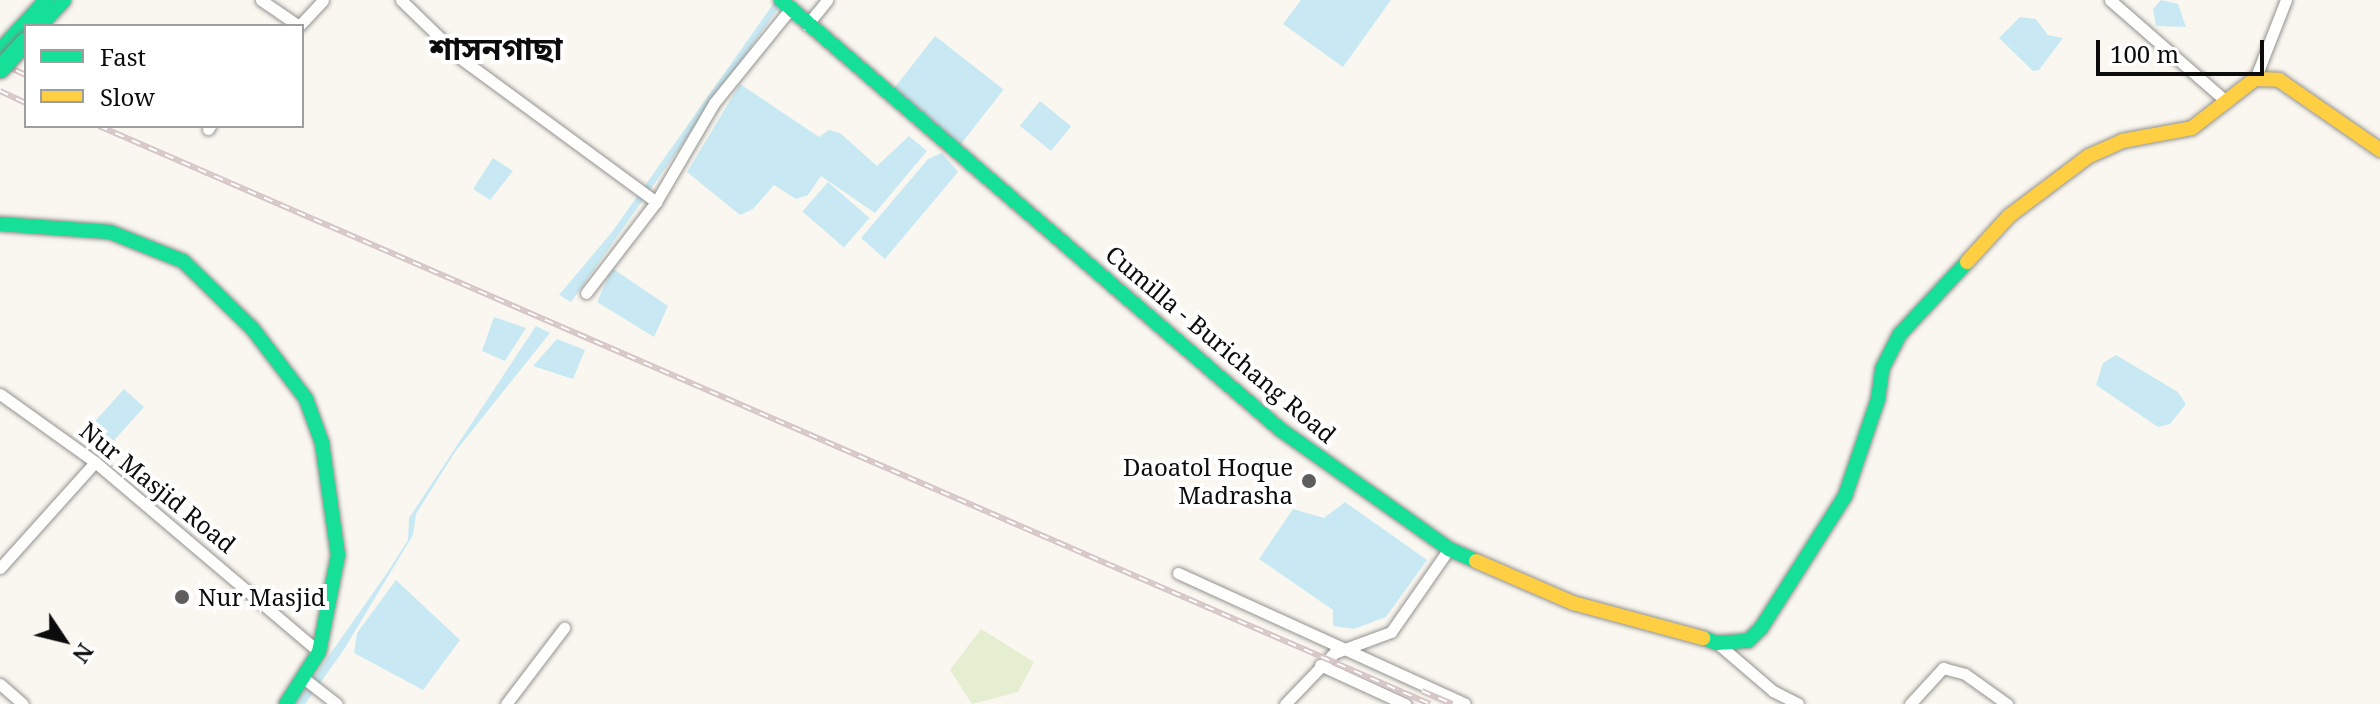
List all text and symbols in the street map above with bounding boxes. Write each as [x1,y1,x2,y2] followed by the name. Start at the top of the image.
[24,24,304,128] legend
[2100,24,2268,74] scale bar
[429,29,563,67] district label: শাসনগাছা
[2110,37,2179,70] text: 100 m
[100,40,146,73] text: Fast
[100,80,155,113] text: Slow
[1100,239,1342,449] street label: Cumilla - Burichang Road
[74,416,242,558] street label: Nur Masjid Road
[1123,453,1293,509] place label: Daoatol Hoque Madrasha
[1300,472,1318,490] marker: Daoatol Hoque Madrasha
[198,583,326,611] place label: Nur Masjid
[173,588,191,606] marker: Nur Masjid
[24,600,104,680] north arrow
[66,638,101,669] text: N

